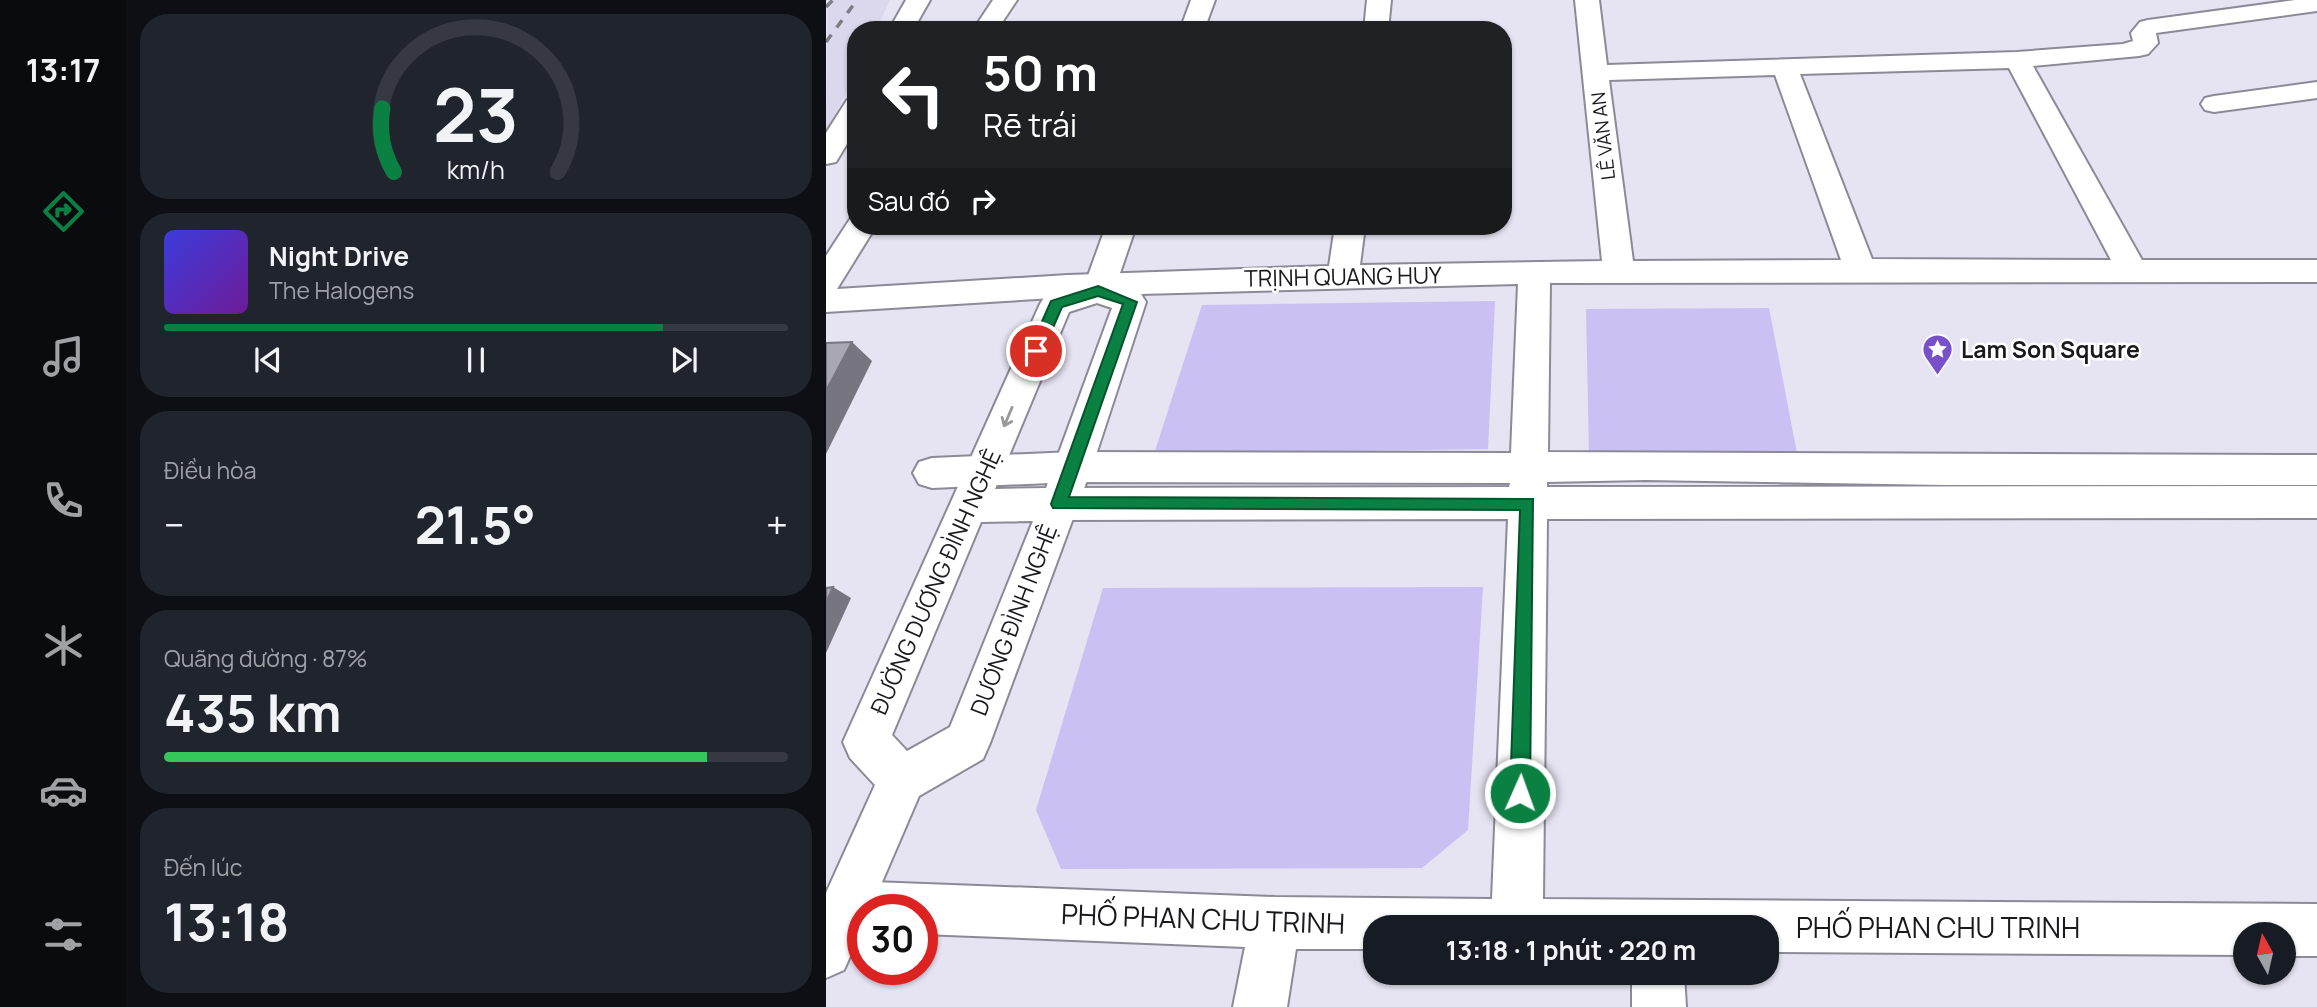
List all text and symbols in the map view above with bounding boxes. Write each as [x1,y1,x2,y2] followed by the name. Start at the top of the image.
[983,39,1098,106] text: 50 m
[26,48,100,92] text: 13:17
[868,49,959,140] icon: left
[433,65,519,165] text: 23
[1585,91,1621,181] street label: LÊ VĂN AN
[983,103,1077,147] text: Rẽ trái
[447,152,505,187] text: km/h
[964,182,1002,220] icon: right
[868,183,950,219] text: Sau đó
[39,187,88,236] icon: directions
[269,238,409,274] text: Night Drive
[1244,258,1442,294] street label: TRỊNH QUANG HUY
[269,274,414,306] text: The Halogens
[1006,321,1066,381] pin
[39,332,88,381] icon: music
[1017,332,1055,370] icon: arrive
[1921,333,1955,377] place icon: Lam Son Square
[1961,333,2140,365] place label: Lam Son Square
[249,341,287,379] icon: previous
[457,341,495,379] icon: pause
[665,341,703,379] icon: next
[1001,406,1014,427] one-way arrow
[862,444,1008,719] street label: ĐƯỜNG DƯƠNG ĐÌNH NGHỆ
[164,454,256,486] text: Điều hòa
[39,476,88,525] icon: phone
[415,489,536,560] text: 21.5°
[164,498,185,550] text: −
[766,498,788,550] text: +
[962,519,1064,720] street label: DƯƠNG ĐÌNH NGHỆ
[39,621,88,670] icon: climate
[164,642,368,674] text: Quãng đường · 87%
[164,677,341,748] text: 435 km
[1483,756,1557,830] position arrow
[39,766,88,815] icon: car
[164,851,242,883] text: Đến lúc
[164,886,289,957] text: 13:18
[1060,893,1346,942] street label: PHỐ PHAN CHU TRINH
[847,894,938,985] speed limit sign: 30
[1796,907,2080,946] street label: PHỐ PHAN CHU TRINH
[39,910,88,959] icon: filters
[2233,922,2296,985] north arrow
[2233,922,2296,985] map controls
[1446,932,1696,968] text: 13:18 · 1 phút · 220 m

